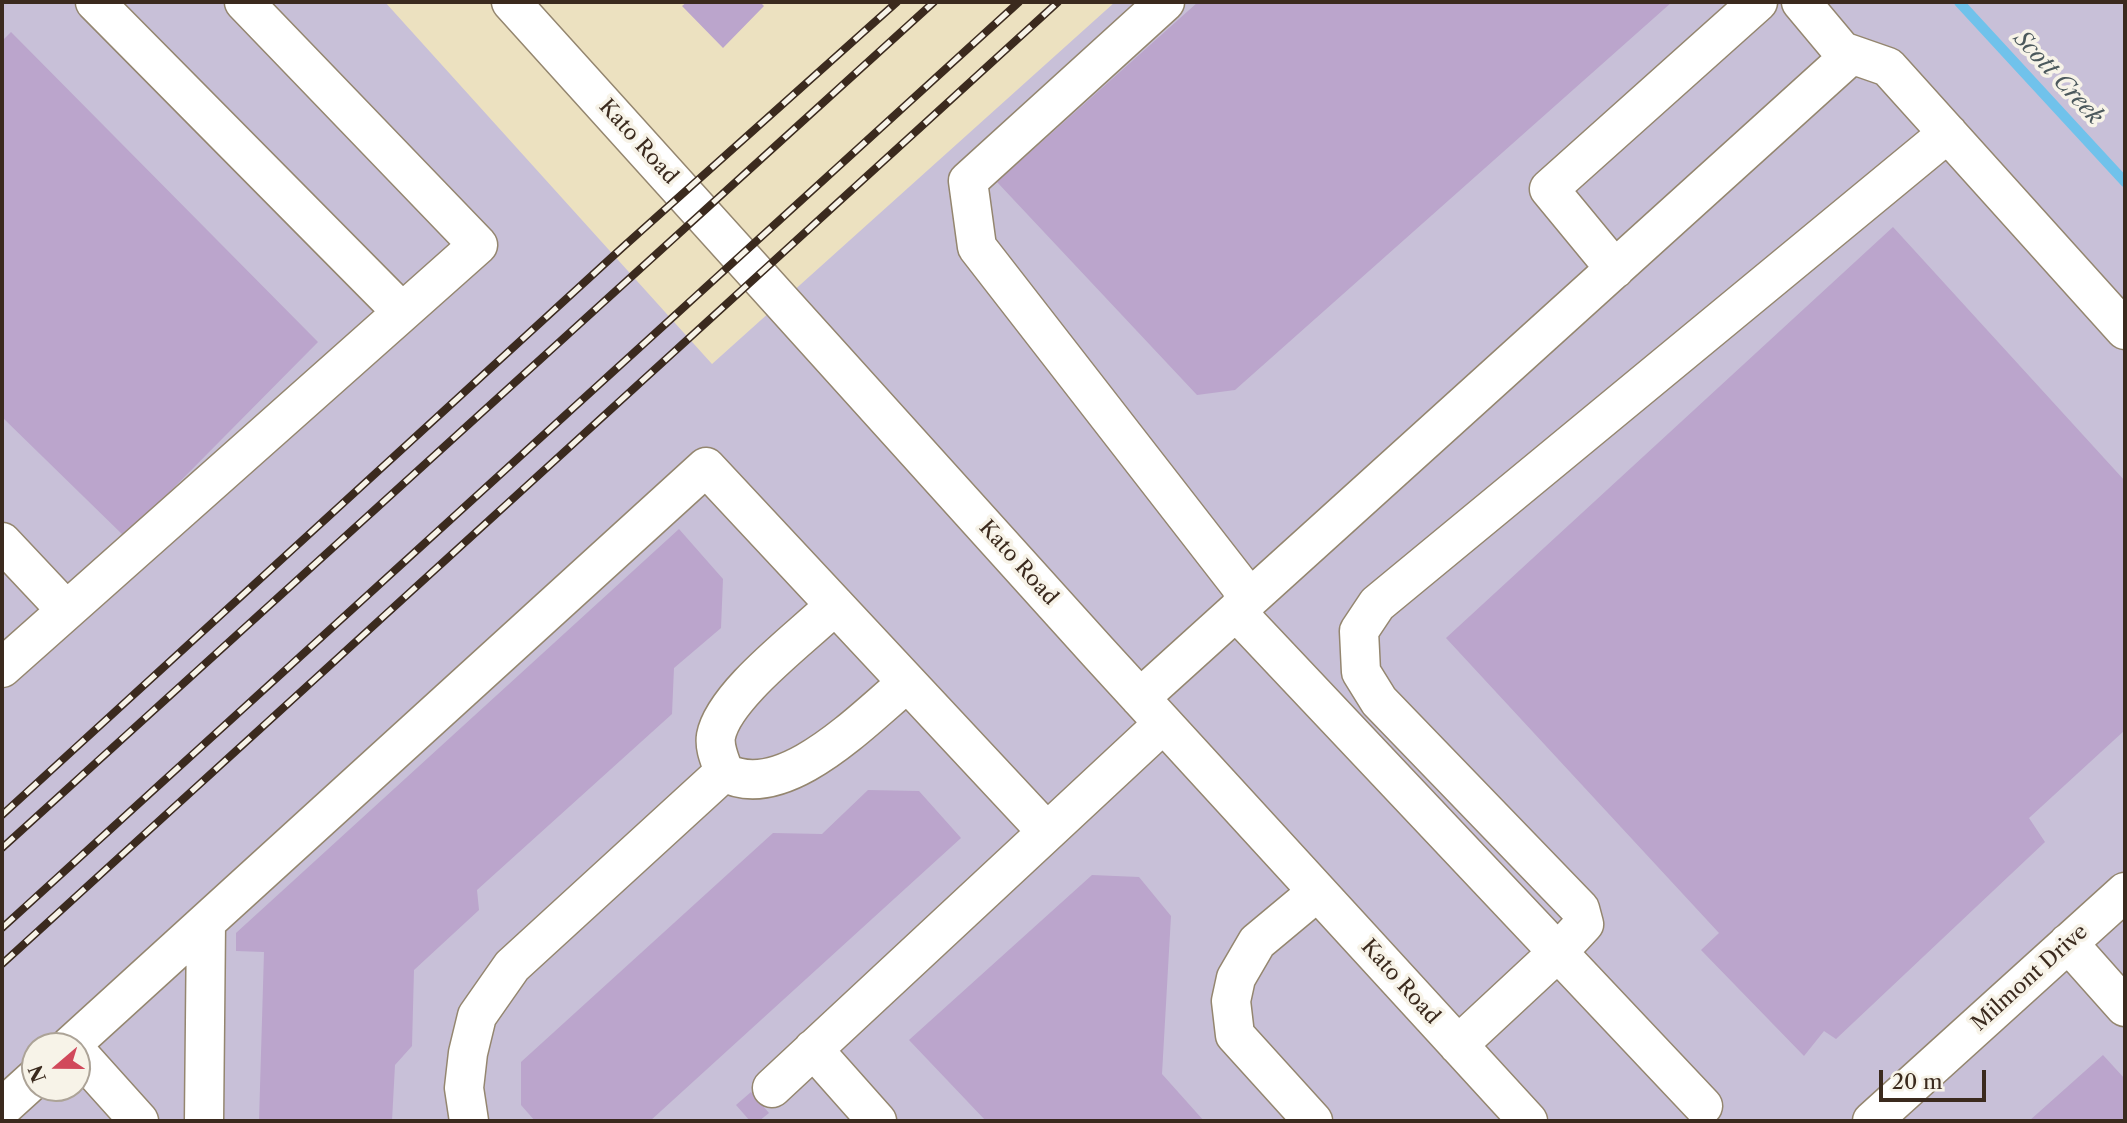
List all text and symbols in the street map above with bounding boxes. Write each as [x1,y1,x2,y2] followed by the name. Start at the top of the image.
[2008,25,2108,131] water label: Scott Creek
[593,94,683,190] street label: Kato Road
[973,515,1063,611] street label: Kato Road
[1967,919,2093,1037] street label: Milmont Drive
[1355,934,1445,1030] street label: Kato Road
[21,1032,91,1102] north arrow
[1882,1056,1989,1100] scale bar
[24,1062,51,1085] text: N
[1892,1069,1943,1094] text: 20 m

